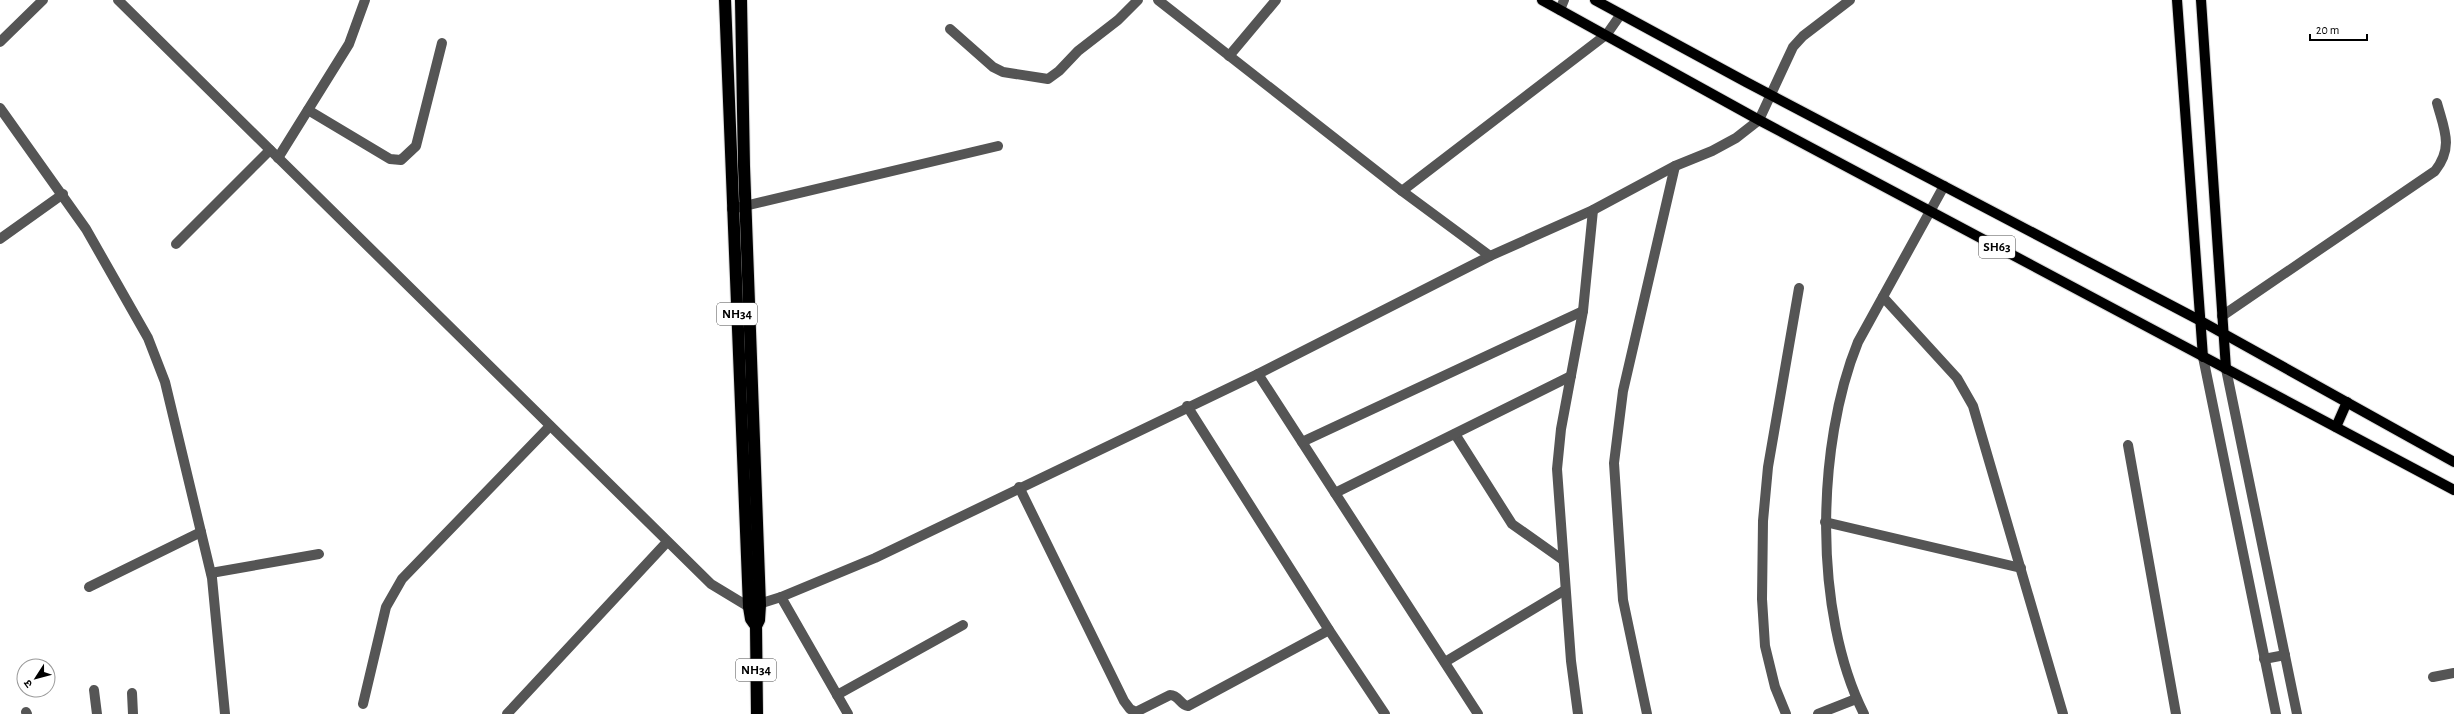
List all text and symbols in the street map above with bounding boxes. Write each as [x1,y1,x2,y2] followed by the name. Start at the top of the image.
[2310,16,2367,42] scale bar
[2316,24,2339,36] text: 20 m
[1979,236,2015,258] road number: SH63
[717,303,757,325] road number: NH34
[16,658,56,698] north arrow
[736,659,776,681] road number: NH34
[22,677,35,689] text: उ

